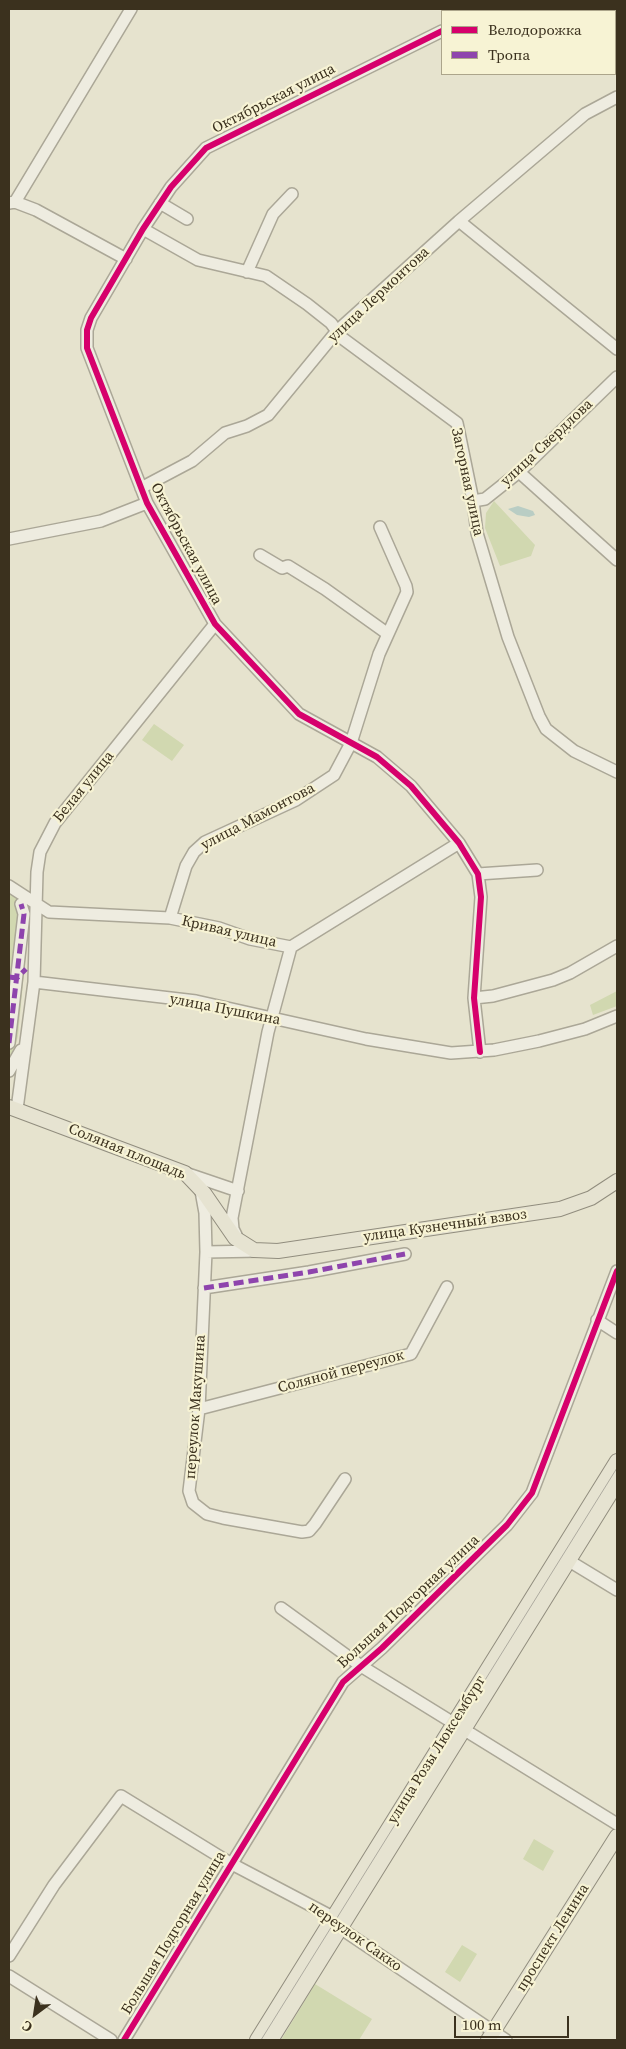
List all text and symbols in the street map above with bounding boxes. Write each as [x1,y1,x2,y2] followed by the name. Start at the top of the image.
[441,10,616,75] legend
[488,19,582,40] text: Велодорожка
[488,44,530,65] text: Тропа
[210,60,338,138] street label: Октябрьская улица
[325,243,433,347] street label: улица Лермонтова
[497,396,597,490] street label: улица Свердлова
[447,426,487,538] street label: Загорная улица
[146,480,226,608] street label: Октябрьская улица
[50,748,118,826] street label: Белая улица
[198,779,318,855] street label: улица Мамонтова
[180,912,278,952] street label: Кривая улица
[168,990,282,1030] street label: улица Пушкина
[66,1120,188,1184] street label: Соляная площадь
[362,1206,528,1246] street label: улица Кузнечный взвоз
[182,1334,210,1480] street label: переулок Макушина
[276,1347,406,1397] street label: Соляной переулок
[334,1531,484,1673] street label: Большая Подгорная улица
[384,1673,490,1827] street label: улица Розы Люксембург
[118,1848,230,2018] street label: Большая Подгорная улица
[513,1881,593,1995] street label: проспект Ленина
[305,1898,405,1976] street label: переулок Сакко
[10,1989,60,2039] north arrow
[456,2006,571,2038] scale bar
[462,2014,502,2035] text: 100 m
[18,2016,36,2038] text: С

